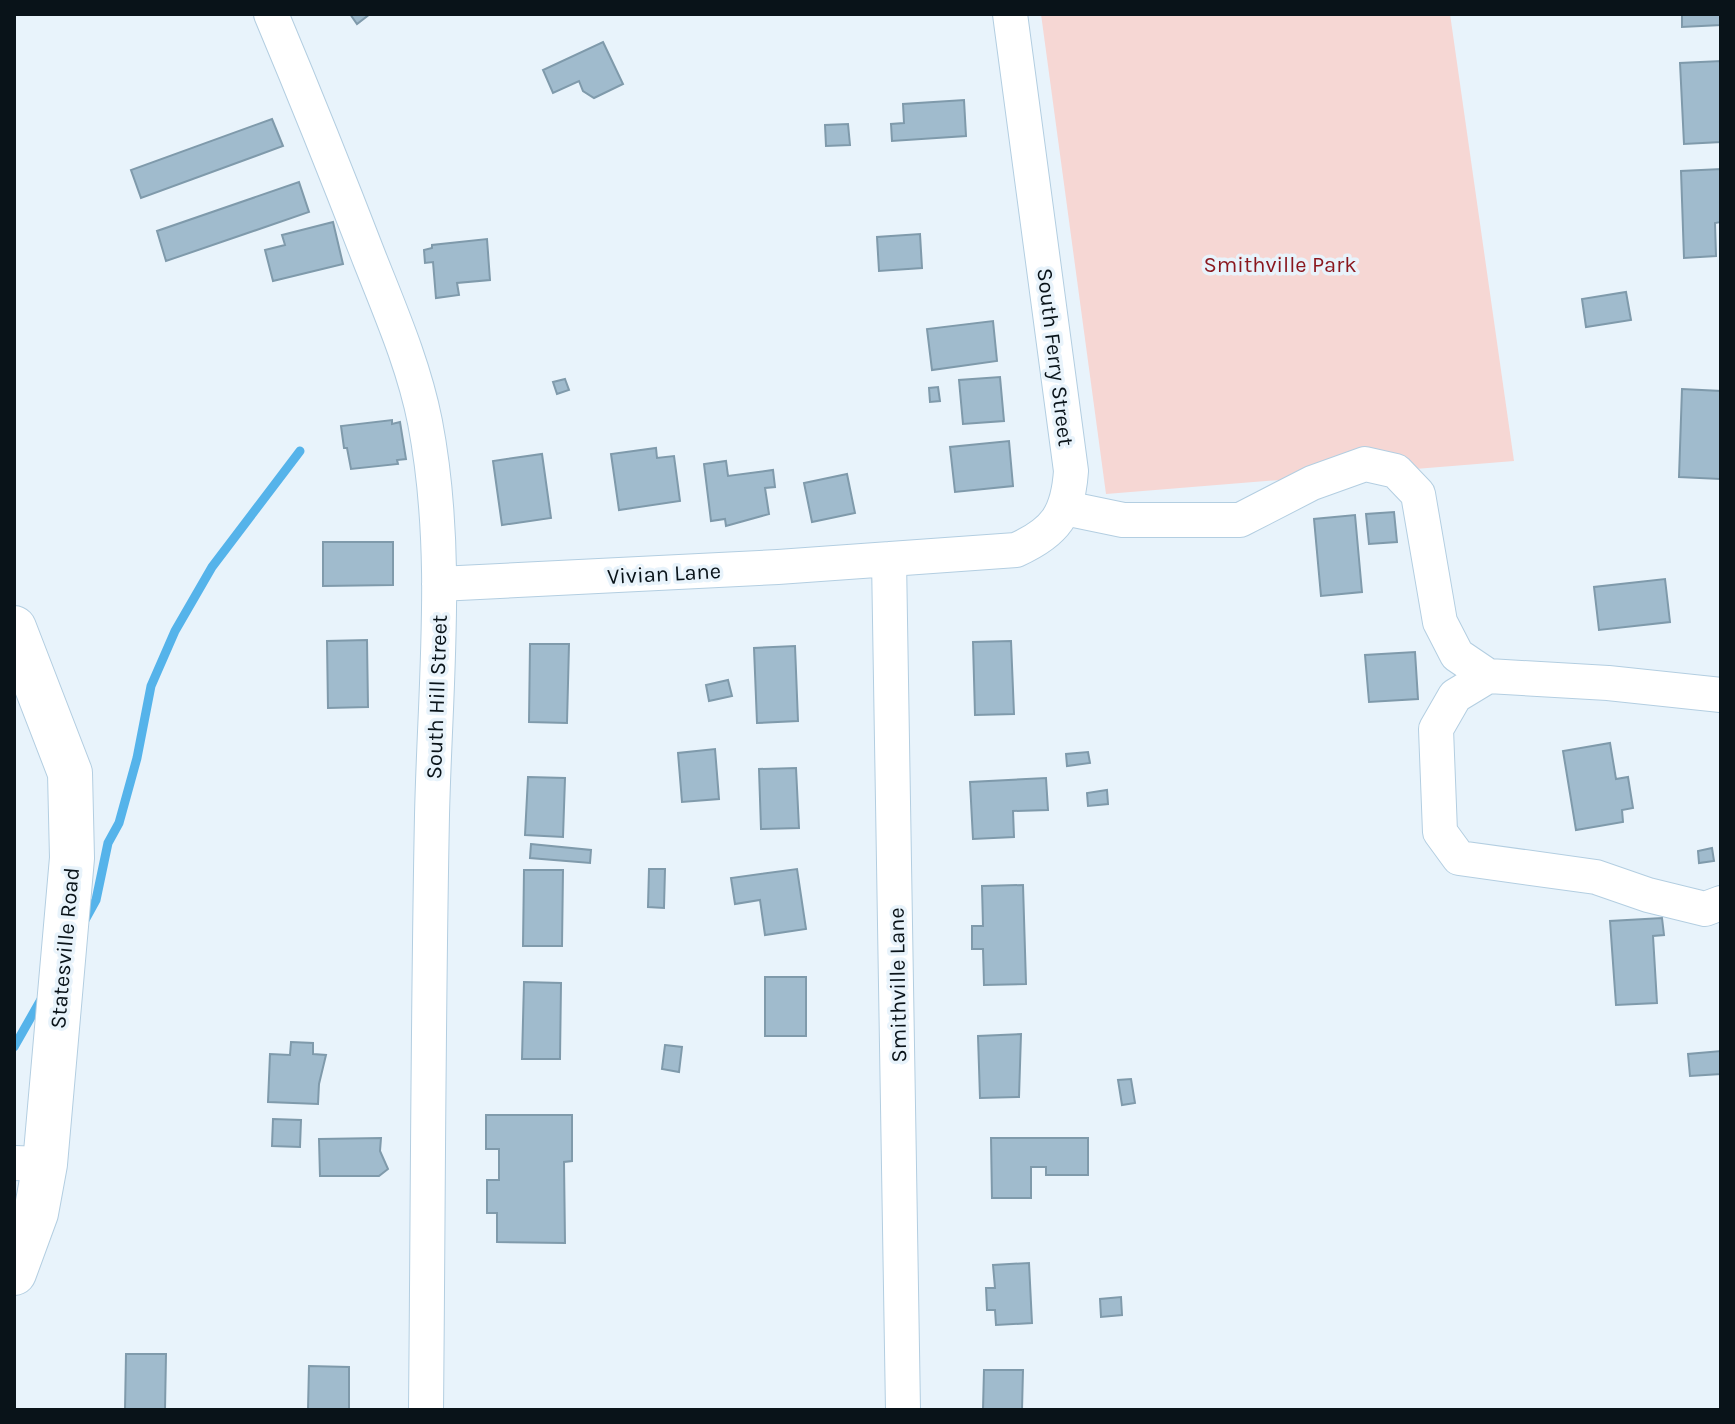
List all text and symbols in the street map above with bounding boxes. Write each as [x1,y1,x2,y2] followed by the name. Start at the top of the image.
[1203,252,1357,278] park label: Smithville Park
[1031,267,1079,448] street label: South Ferry Street
[606,558,722,590] street label: Vivian Lane
[421,614,453,780] street label: South Hill Street
[45,866,85,1030] street label: Statesville Road
[884,907,912,1063] street label: Smithville Lane

